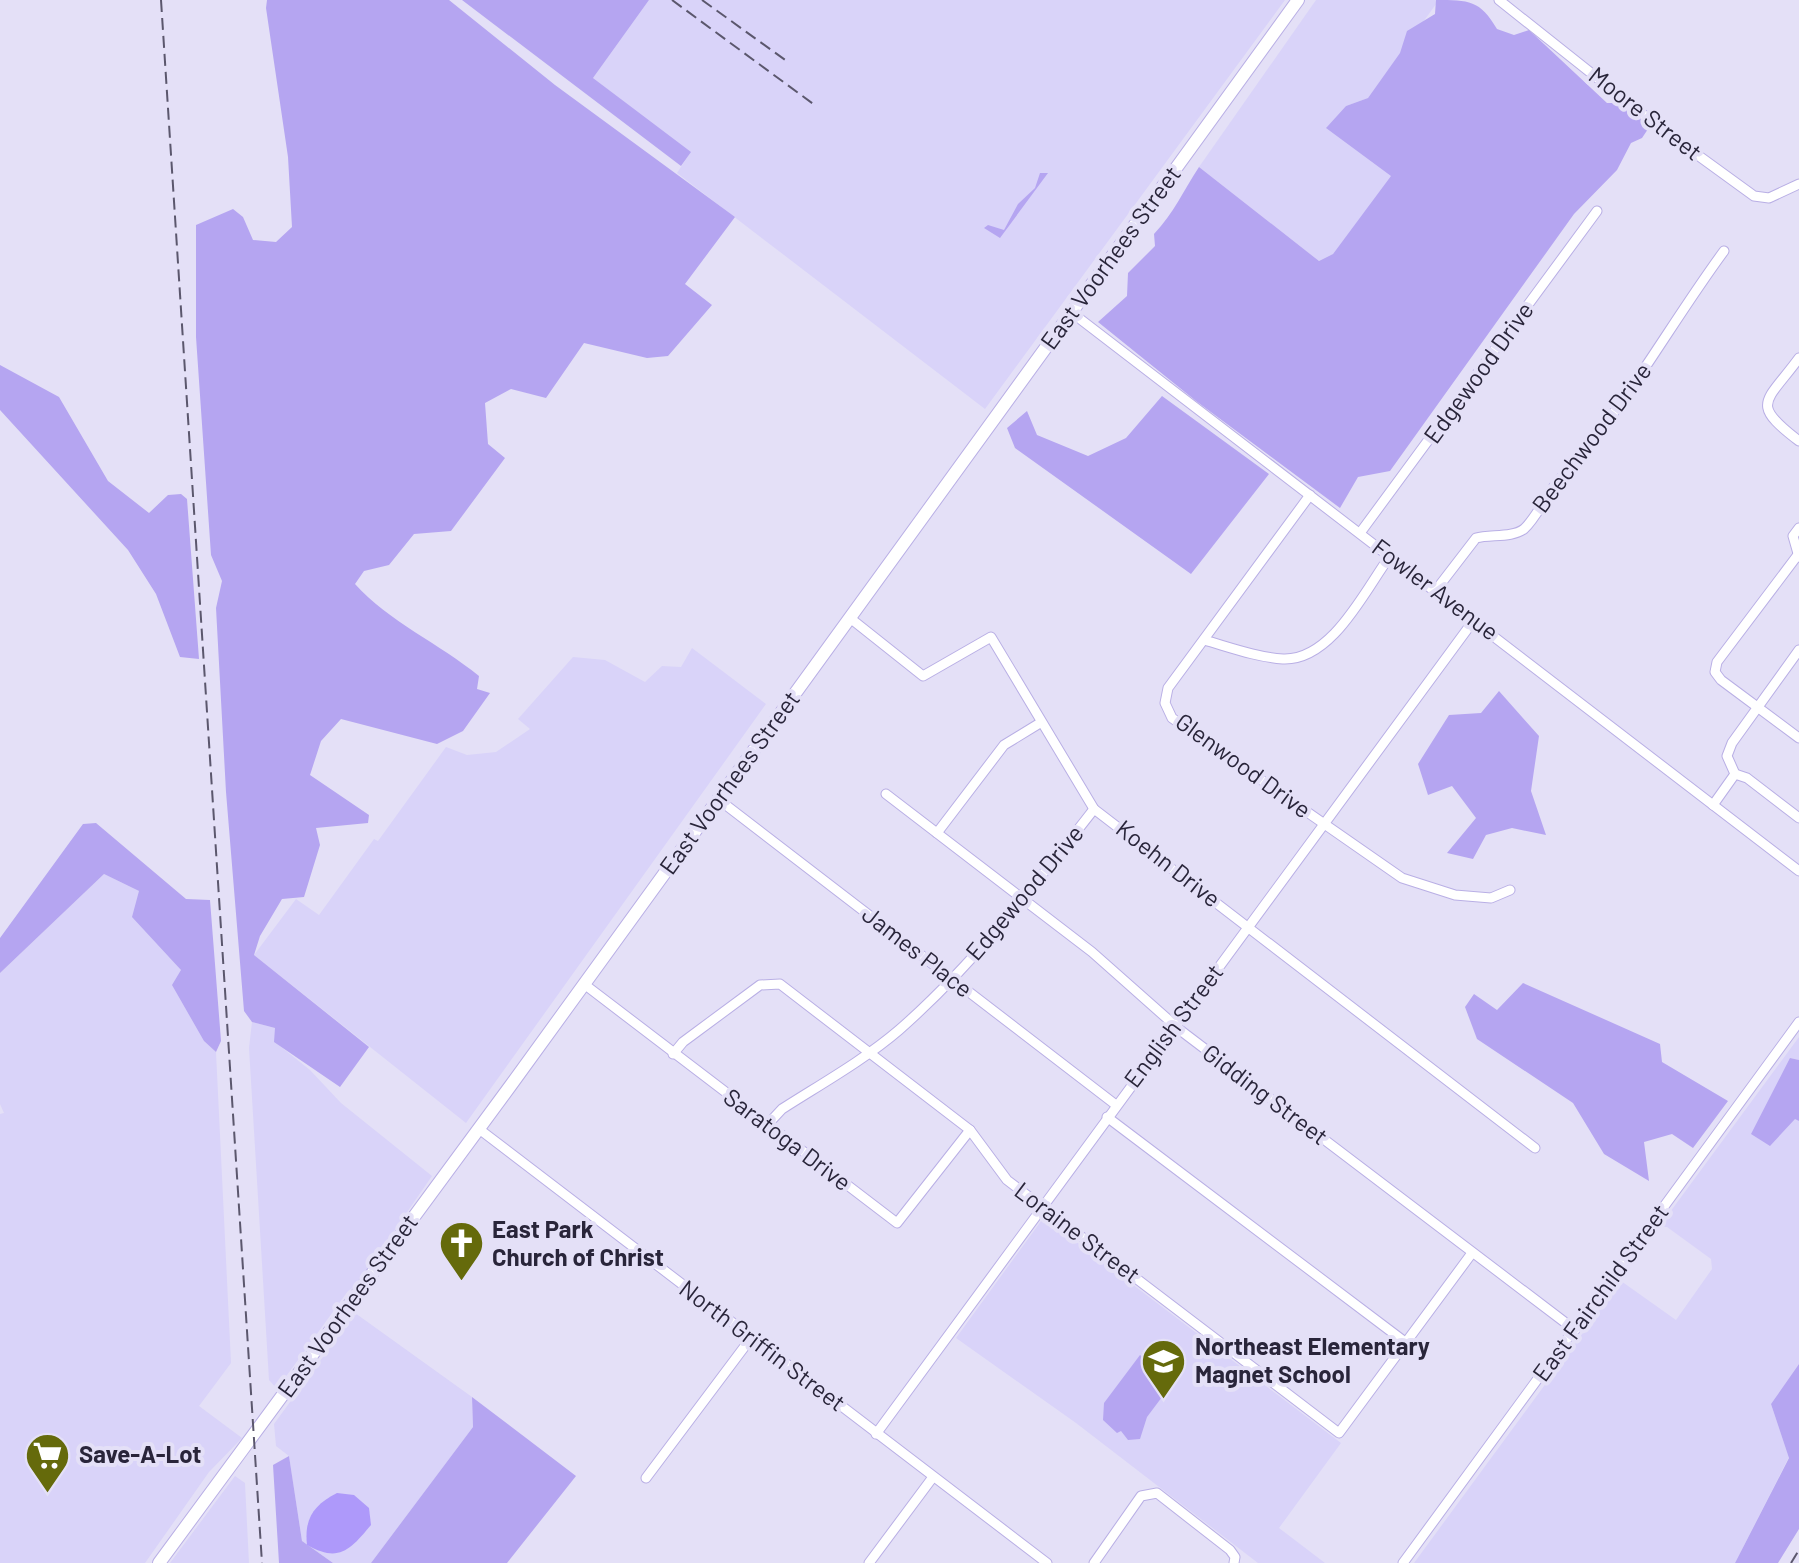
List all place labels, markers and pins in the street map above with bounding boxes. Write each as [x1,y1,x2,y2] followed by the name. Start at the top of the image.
[492,1214,664,1271] place label: East Park Church of Christ
[437,1220,485,1283] church icon: East Park Church of Christ
[1195,1331,1430,1388] place label: Northeast Elementary Magnet School
[1140,1337,1188,1400] school or university icon: Northeast Elementary Magnet School
[24,1431,72,1494] supermarket icon: Save-A-Lot
[79,1439,201,1468] place label: Save-A-Lot

